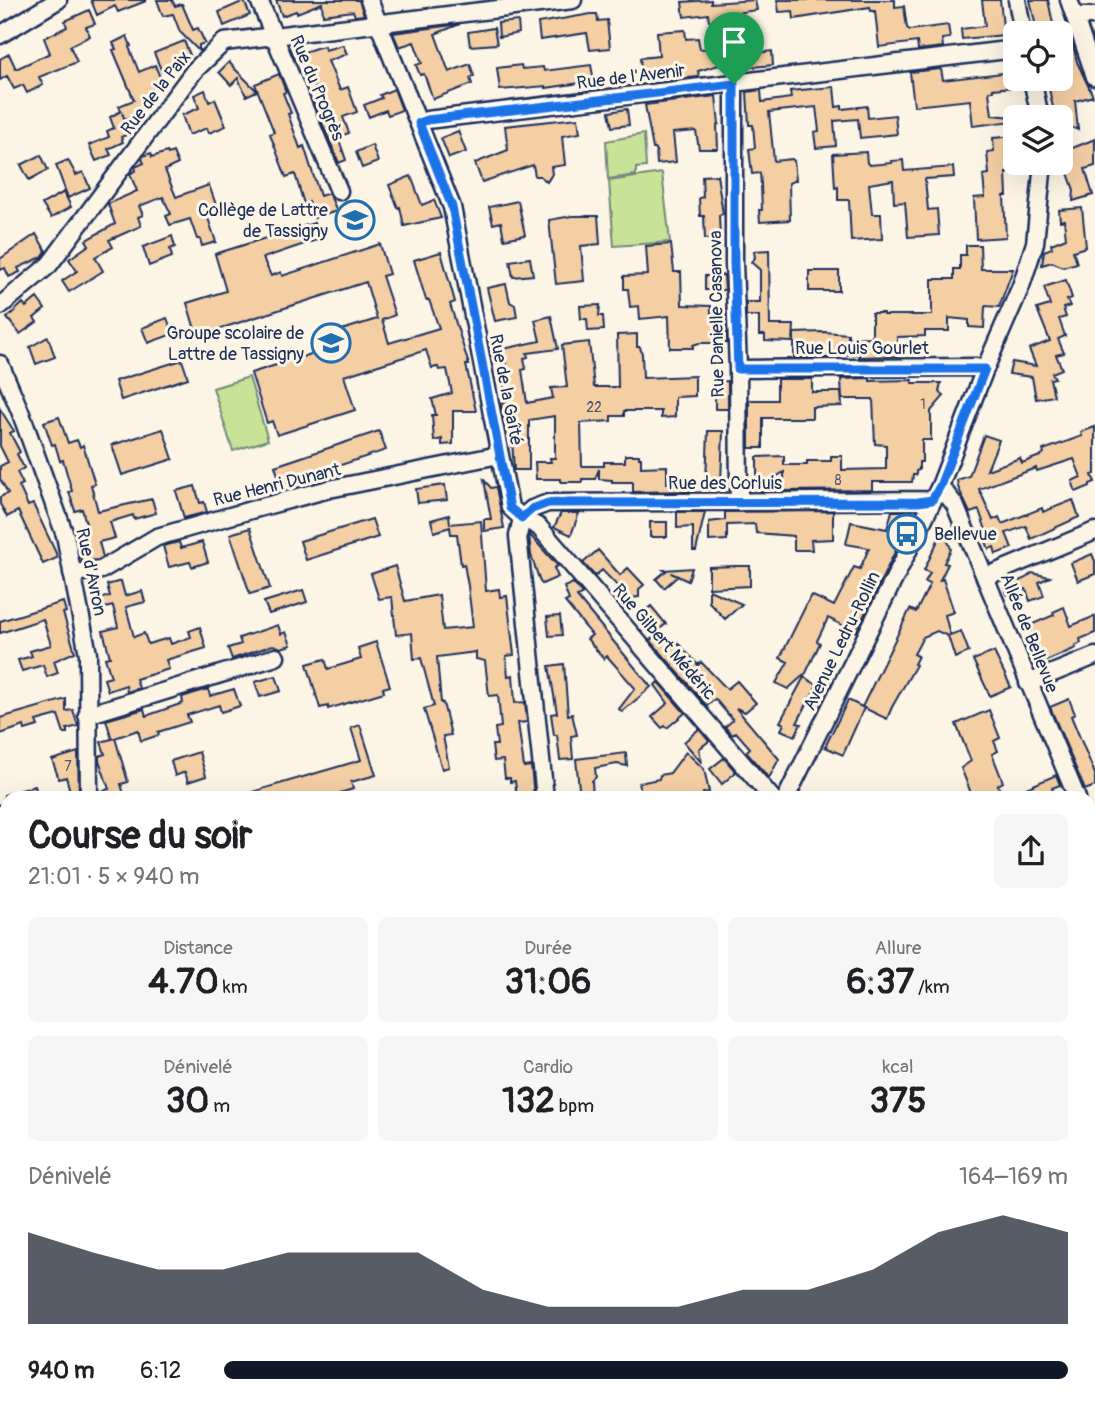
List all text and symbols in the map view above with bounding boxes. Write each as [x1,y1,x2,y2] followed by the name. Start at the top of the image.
[704,12.0,764,84] pin
[1003,21,1073,175] map controls
[1003,21,1073,91] button: locate
[715,23,753,61] icon: arrive
[284,32,350,144] street label: Rue du Progrès
[116,46,196,140] street label: Rue de la Paix
[576,59,687,95] street label: Rue de l'Avenir
[1003,105,1073,175] button: layers
[198,199,328,243] place label: Collège de Lattre de Tassigny
[334,199,376,241] school or university icon: Collège de Lattre de Tassigny
[704,230,730,398] street label: Rue Danielle Casanova
[167,322,304,366] place label: Groupe scolaire de Lattre de Tassigny
[310,322,352,364] school or university icon: Groupe scolaire de Lattre de Tassigny
[484,332,528,448] street label: Rue de la Gaîté
[795,337,930,360] street label: Rue Louis Gourlet
[920,396,926,413] house number: 1
[586,399,602,416] house number: 22
[211,458,344,512] street label: Rue Henri Dunant
[668,472,782,495] street label: Rue des Corluis
[834,472,842,489] house number: 8
[886,513,928,555] bus stop icon: Bellevue
[934,523,997,546] place label: Bellevue
[70,526,112,618] street label: Rue d'Avron
[798,568,886,714] street label: Avenue Ledru-Rollin
[995,570,1063,696] street label: Allée de Bellevue
[607,579,721,705] street label: Rue Gilbert Médéric
[64,758,72,775] house number: 7
[28,812,252,860] text: Course du soir
[994,814,1068,888] button: share
[28,862,200,891] text: 21:01 · 5 × 940 m
[163,936,233,960] text: Distance
[524,936,572,960] text: Durée
[875,936,921,960] text: Allure
[148,960,219,1004] text: 4.70
[505,960,591,1004] text: 31:06
[846,960,914,1004] text: 6:37
[219,975,248,999] text: km
[914,975,950,999] text: /km
[163,1055,233,1079] text: Dénivelé
[523,1055,573,1079] text: Cardio
[883,1055,913,1079] text: kcal
[166,1079,209,1123] text: 30
[502,1079,555,1123] text: 132
[869,1079,927,1123] text: 375
[209,1094,230,1118] text: m
[555,1094,594,1118] text: bpm
[28,1162,112,1191] text: Dénivelé
[959,1162,1068,1191] text: 164–169 m
[28,1356,94,1385] text: 940 m
[140,1356,181,1385] text: 6:12

